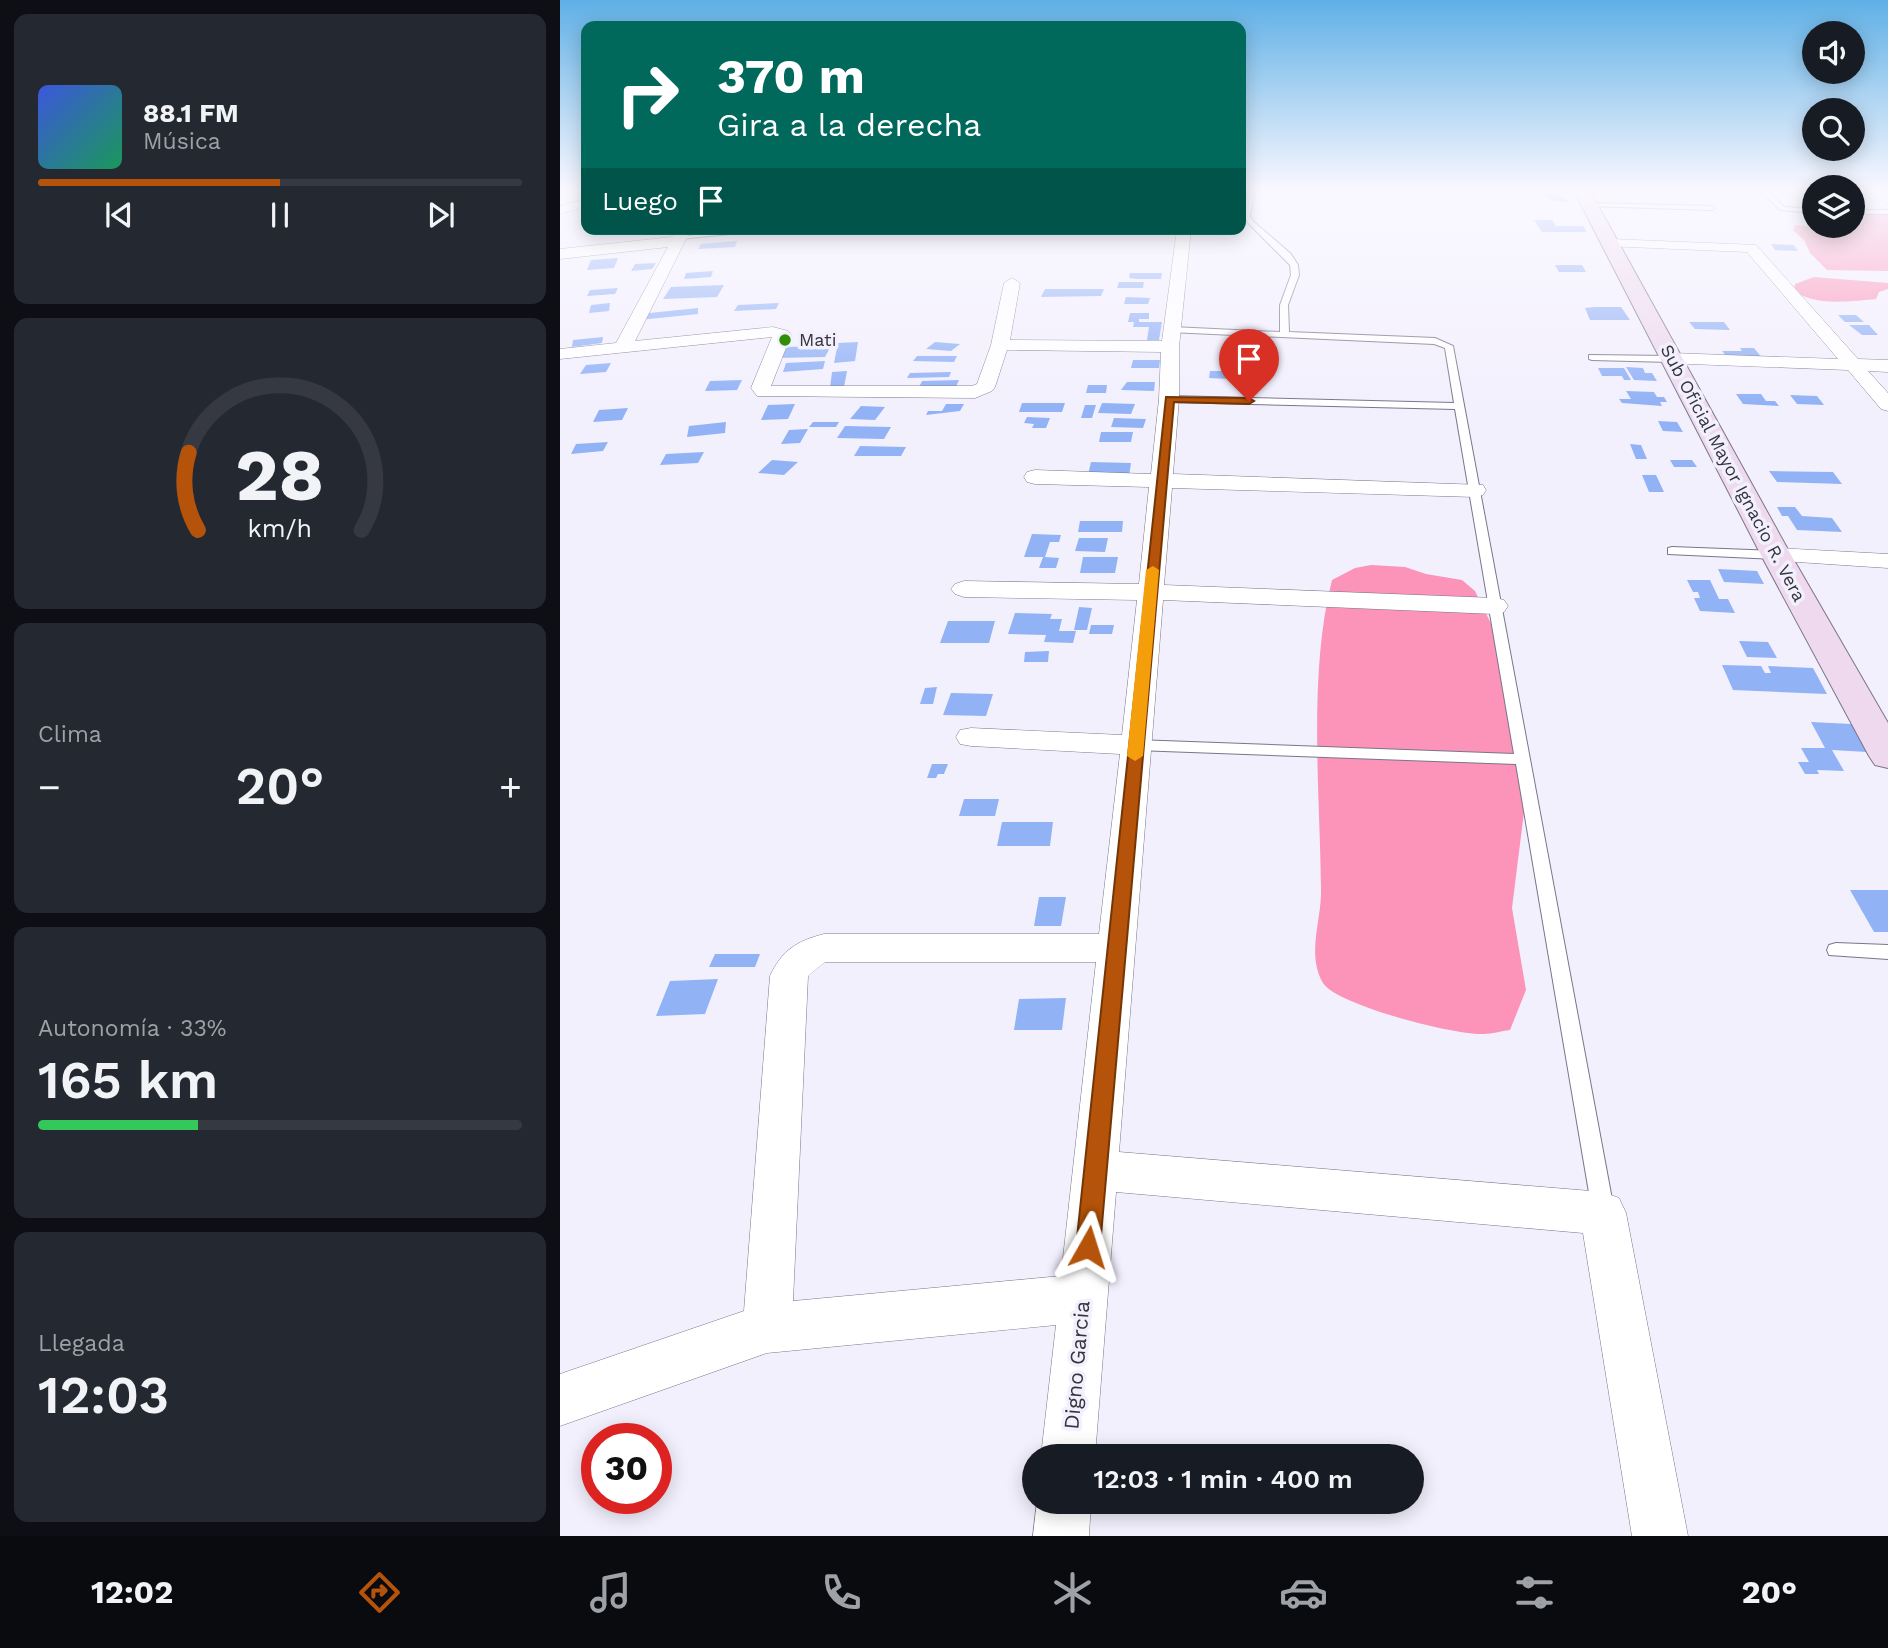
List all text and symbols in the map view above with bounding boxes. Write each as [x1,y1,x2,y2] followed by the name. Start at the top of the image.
[1802,21,1865,238] map controls
[1802,21,1865,84] button: sound
[717,47,865,105] text: 370 m
[602,49,693,140] icon: right
[143,98,239,128] text: 88.1 FM
[1802,98,1865,161] button: search
[717,106,981,144] text: Gira a la derecha
[143,128,221,155] text: Música
[1802,175,1865,238] button: layers
[692,182,730,220] icon: arrive
[602,186,678,216] text: Luego
[100,196,138,234] icon: previous
[261,196,299,234] icon: pause
[422,196,460,234] icon: next
[799,329,836,350] place label: Mati
[1219,329,1279,401] pin
[777,332,793,348] marker: Mati
[1230,340,1268,378] icon: arrive
[1657,341,1810,605] street label: Sub Oficial Mayor Ignacio R. Vera
[235,432,325,518] text: 28
[248,513,312,542] text: km/h
[38,721,102,748] text: Clima
[236,756,324,817] text: 20°
[38,765,61,809] text: −
[499,765,522,809] text: +
[38,1015,227,1042] text: Autonomía · 33%
[38,1050,218,1111] text: 165 km
[1051,1210,1125,1284] position arrow
[1058,1299,1095,1430] street label: Digno Garcia
[38,1330,125,1357] text: Llegada
[38,1365,169,1426] text: 12:03
[581,1423,672,1514] speed limit sign: 30
[1093,1464,1353,1494] text: 12:03 · 1 min · 400 m
[355,1568,404,1617] icon: directions
[586,1568,635,1617] icon: music
[817,1568,866,1617] icon: phone
[1048,1568,1097,1617] icon: climate
[1279,1568,1328,1617] icon: car
[1510,1568,1559,1617] icon: filters
[91,1573,173,1611] text: 12:02
[1741,1573,1797,1611] text: 20°

